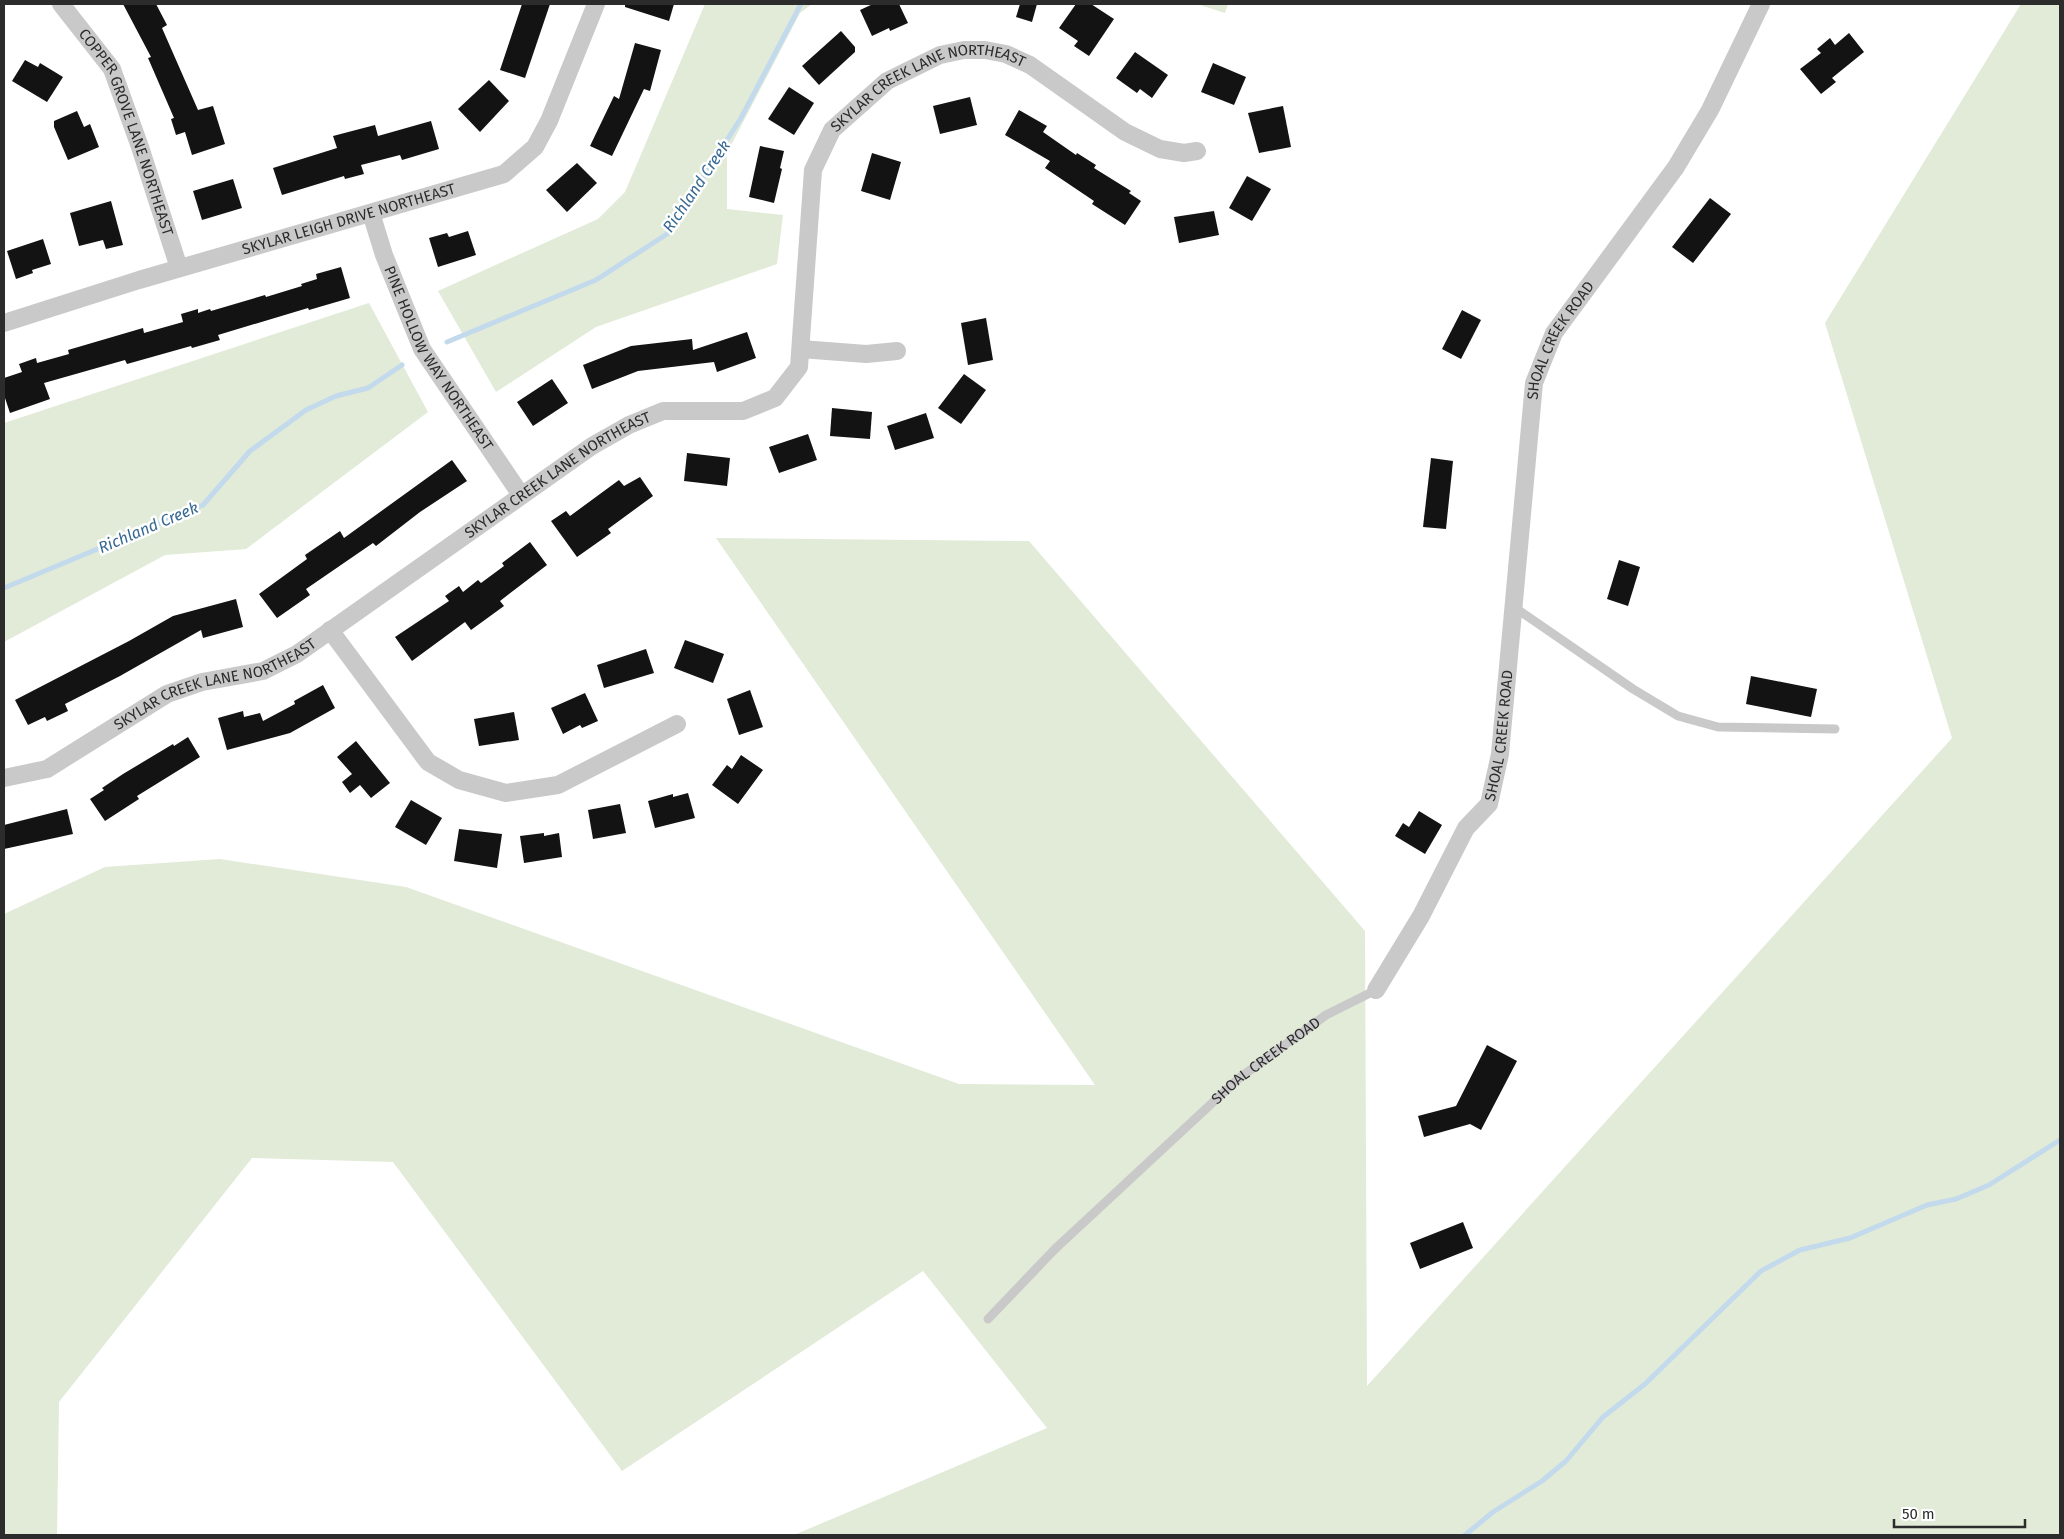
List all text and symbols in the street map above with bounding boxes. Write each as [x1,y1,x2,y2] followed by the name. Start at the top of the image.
[75,25,177,238] street label: COPPER GROVE LANE NORTHEAST
[827,40,1029,136] street label: SKYLAR CREEK LANE NORTHEAST
[659,136,734,236] water label: Richland Creek
[240,180,458,259] street label: SKYLAR LEIGH DRIVE NORTHEAST
[380,263,497,454] street label: PINE HOLLOW WAY NORTHEAST
[1524,278,1598,400] street label: SHOAL CREEK ROAD
[461,408,653,542] street label: SKYLAR CREEK LANE NORTHEAST
[95,498,201,557] water label: Richland Creek
[111,634,320,734] street label: SKYLAR CREEK LANE NORTHEAST
[1481,669,1517,803] street label: SHOAL CREEK ROAD
[1208,1013,1324,1108] street label: SHOAL CREEK ROAD
[1894,1496,2025,1528] scale bar
[1902,1505,1935,1523] text: 50 m

